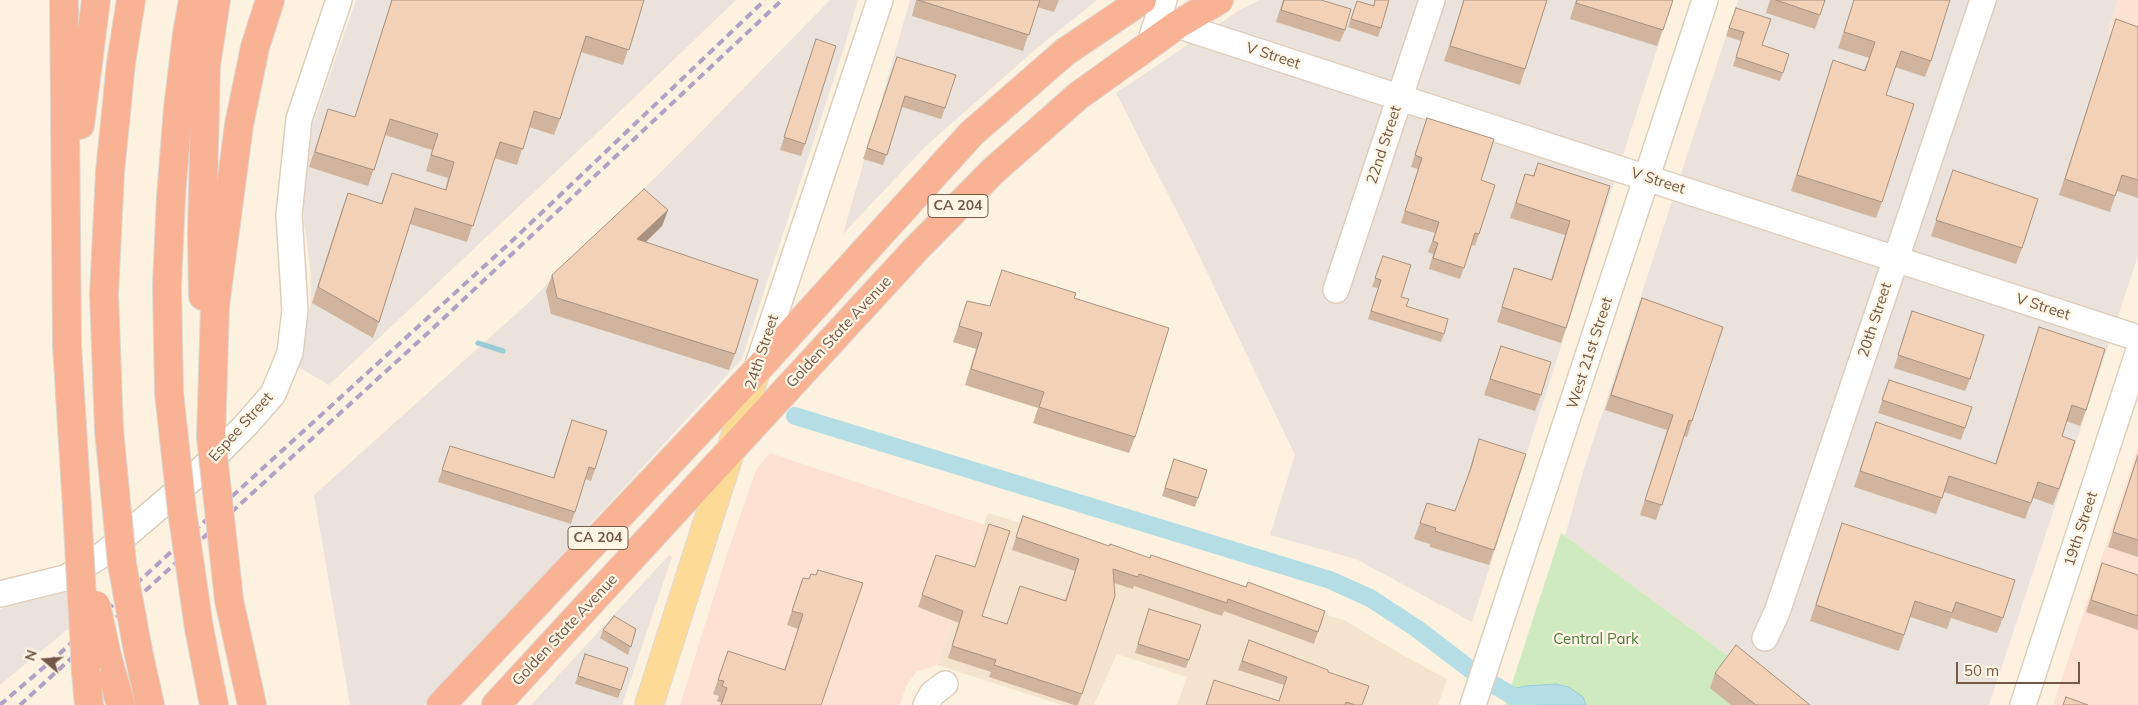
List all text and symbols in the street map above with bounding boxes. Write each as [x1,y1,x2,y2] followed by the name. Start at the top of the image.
[1244,39,1302,73] street label: V Street
[1363,104,1405,186] street label: 22nd Street
[1629,164,1687,198] street label: V Street
[928,195,988,218] road number: CA 204
[783,272,895,392] street label: Golden State Avenue
[1854,280,1896,360] street label: 20th Street
[2014,290,2072,324] street label: V Street
[1563,295,1617,411] street label: West 21st Street
[741,312,783,392] street label: 24th Street
[205,389,277,465] street label: Espee Street
[2060,489,2102,569] street label: 19th Street
[568,526,628,550] road number: CA 204
[509,570,621,690] street label: Golden State Avenue
[1553,630,1639,648] park label: Central Park
[20,635,70,685] north arrow
[21,648,41,663] text: N
[1958,652,2082,684] scale bar
[1964,661,1999,680] text: 50 m

